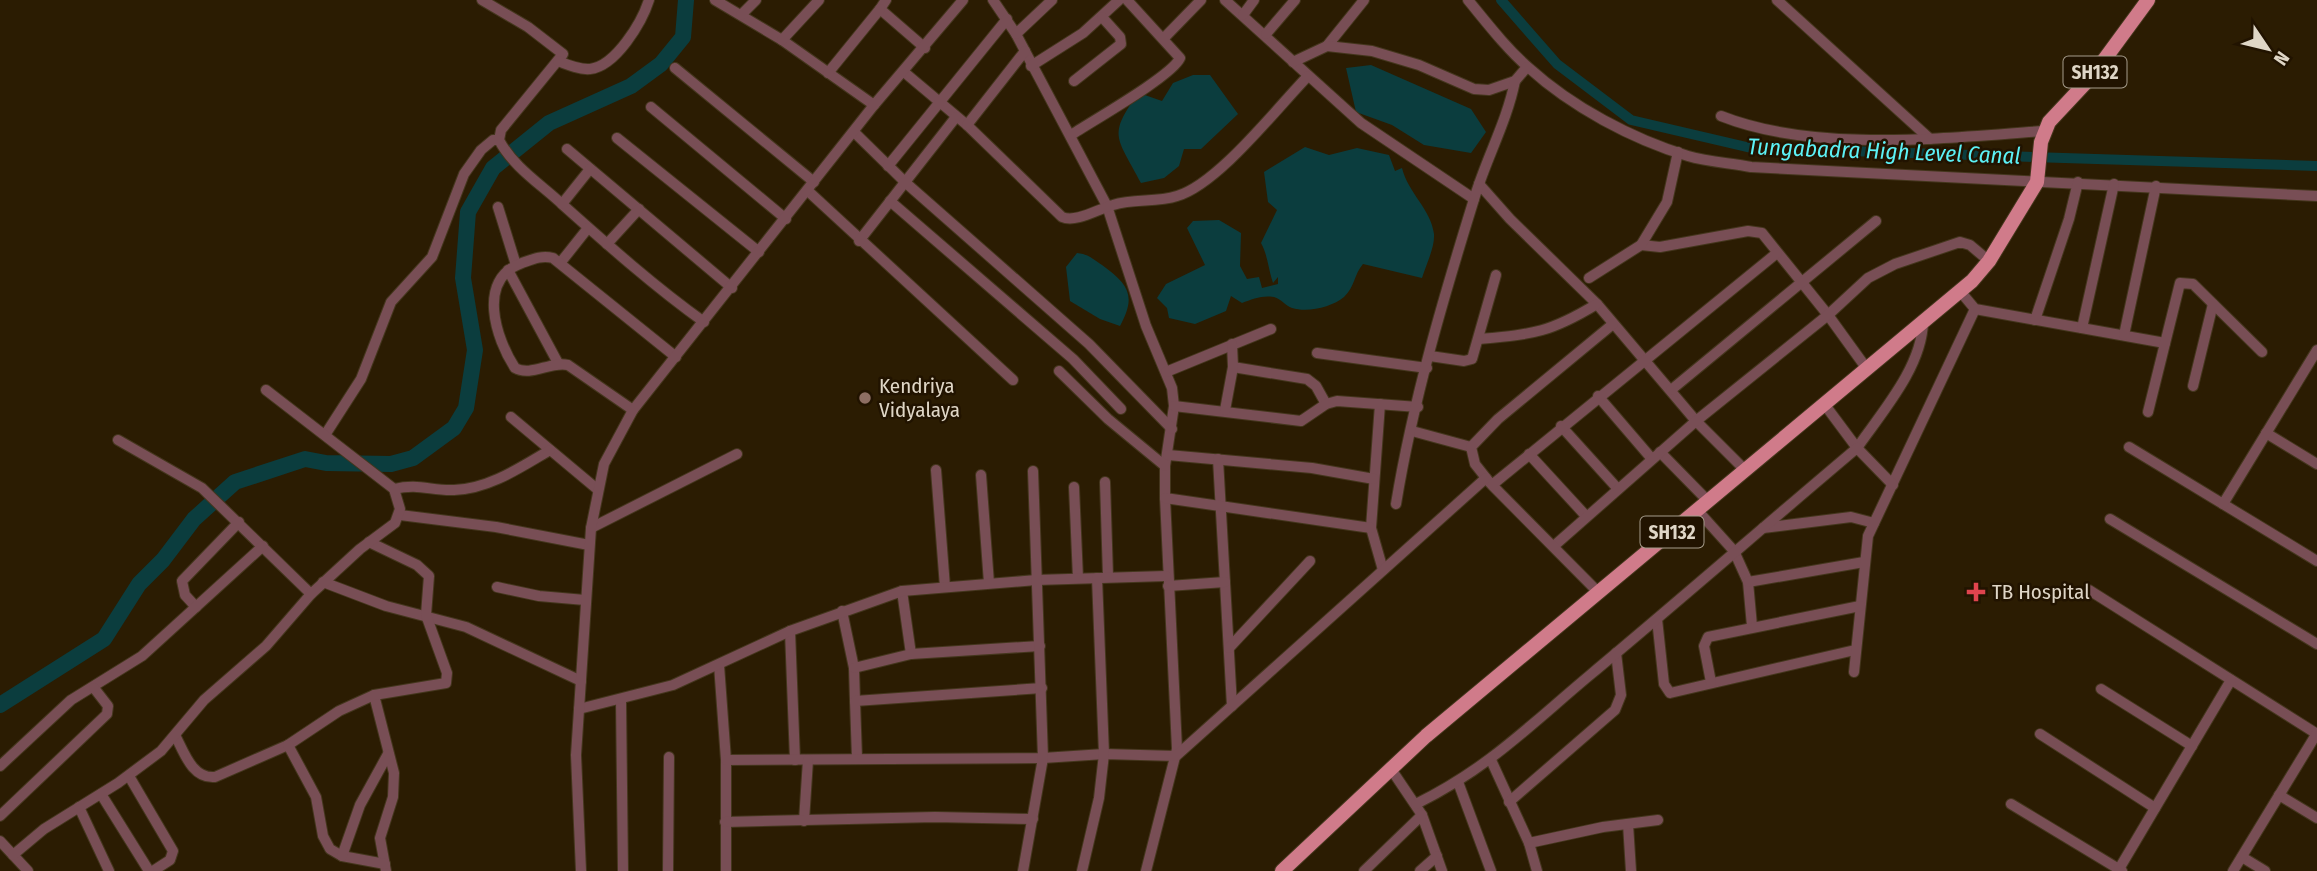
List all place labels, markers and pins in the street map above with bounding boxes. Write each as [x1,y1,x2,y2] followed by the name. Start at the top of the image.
[879,373,960,423] place label: Kendriya Vidyalaya
[857,390,873,406] marker: Kendriya Vidyalaya
[1992,579,2090,605] place label: TB Hospital
[1966,582,1986,602] marker: TB Hospital

